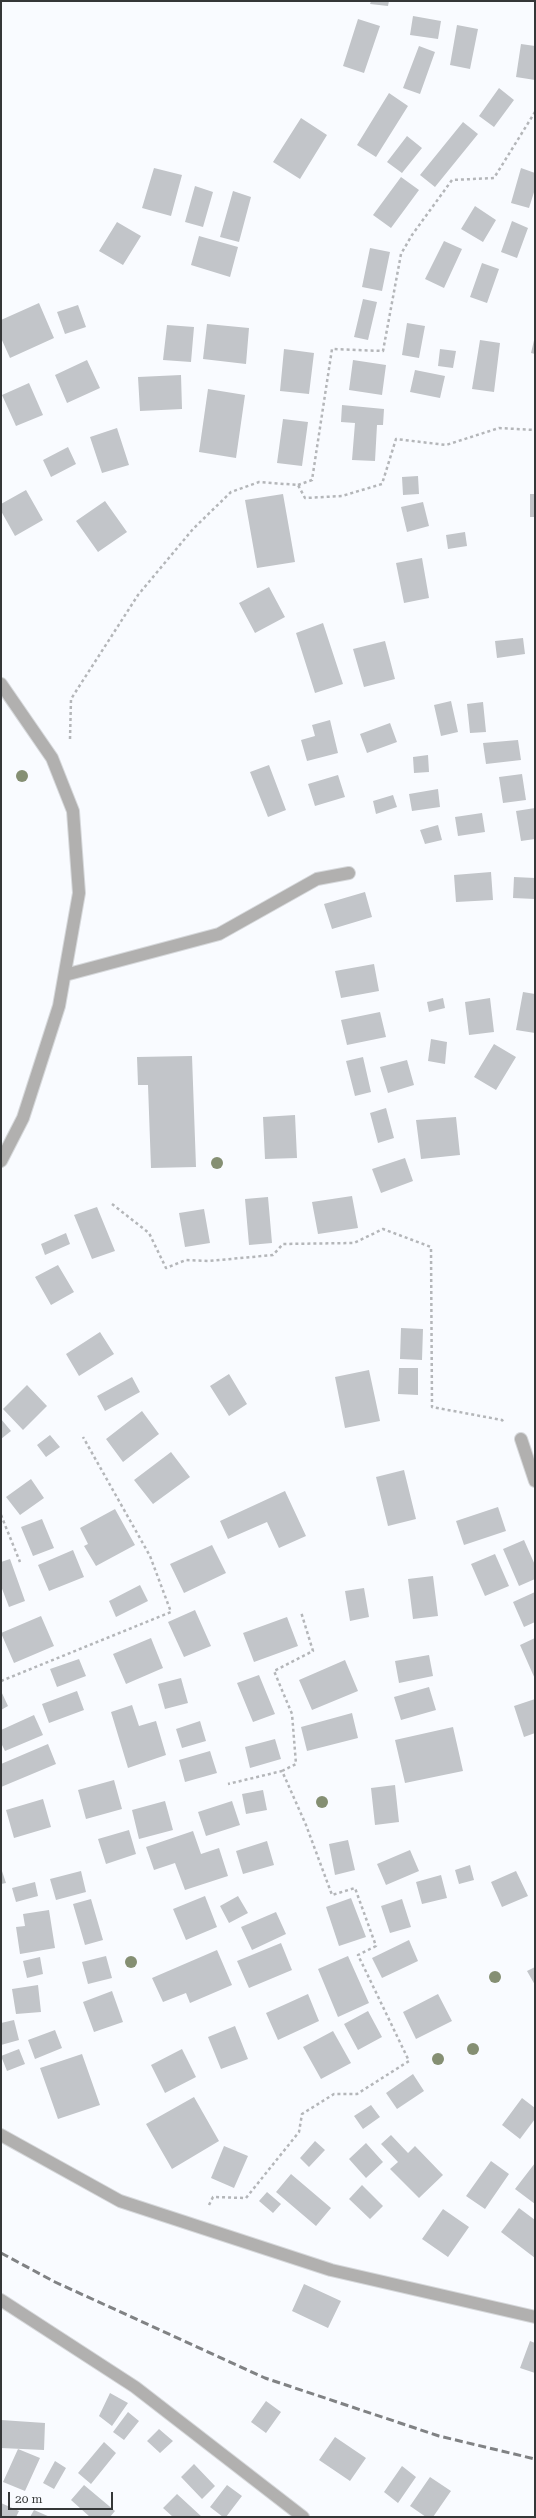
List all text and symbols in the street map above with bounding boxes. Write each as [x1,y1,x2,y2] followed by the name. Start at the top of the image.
[10,2484,115,2510] scale bar
[15,2492,42,2506] text: 20 m

